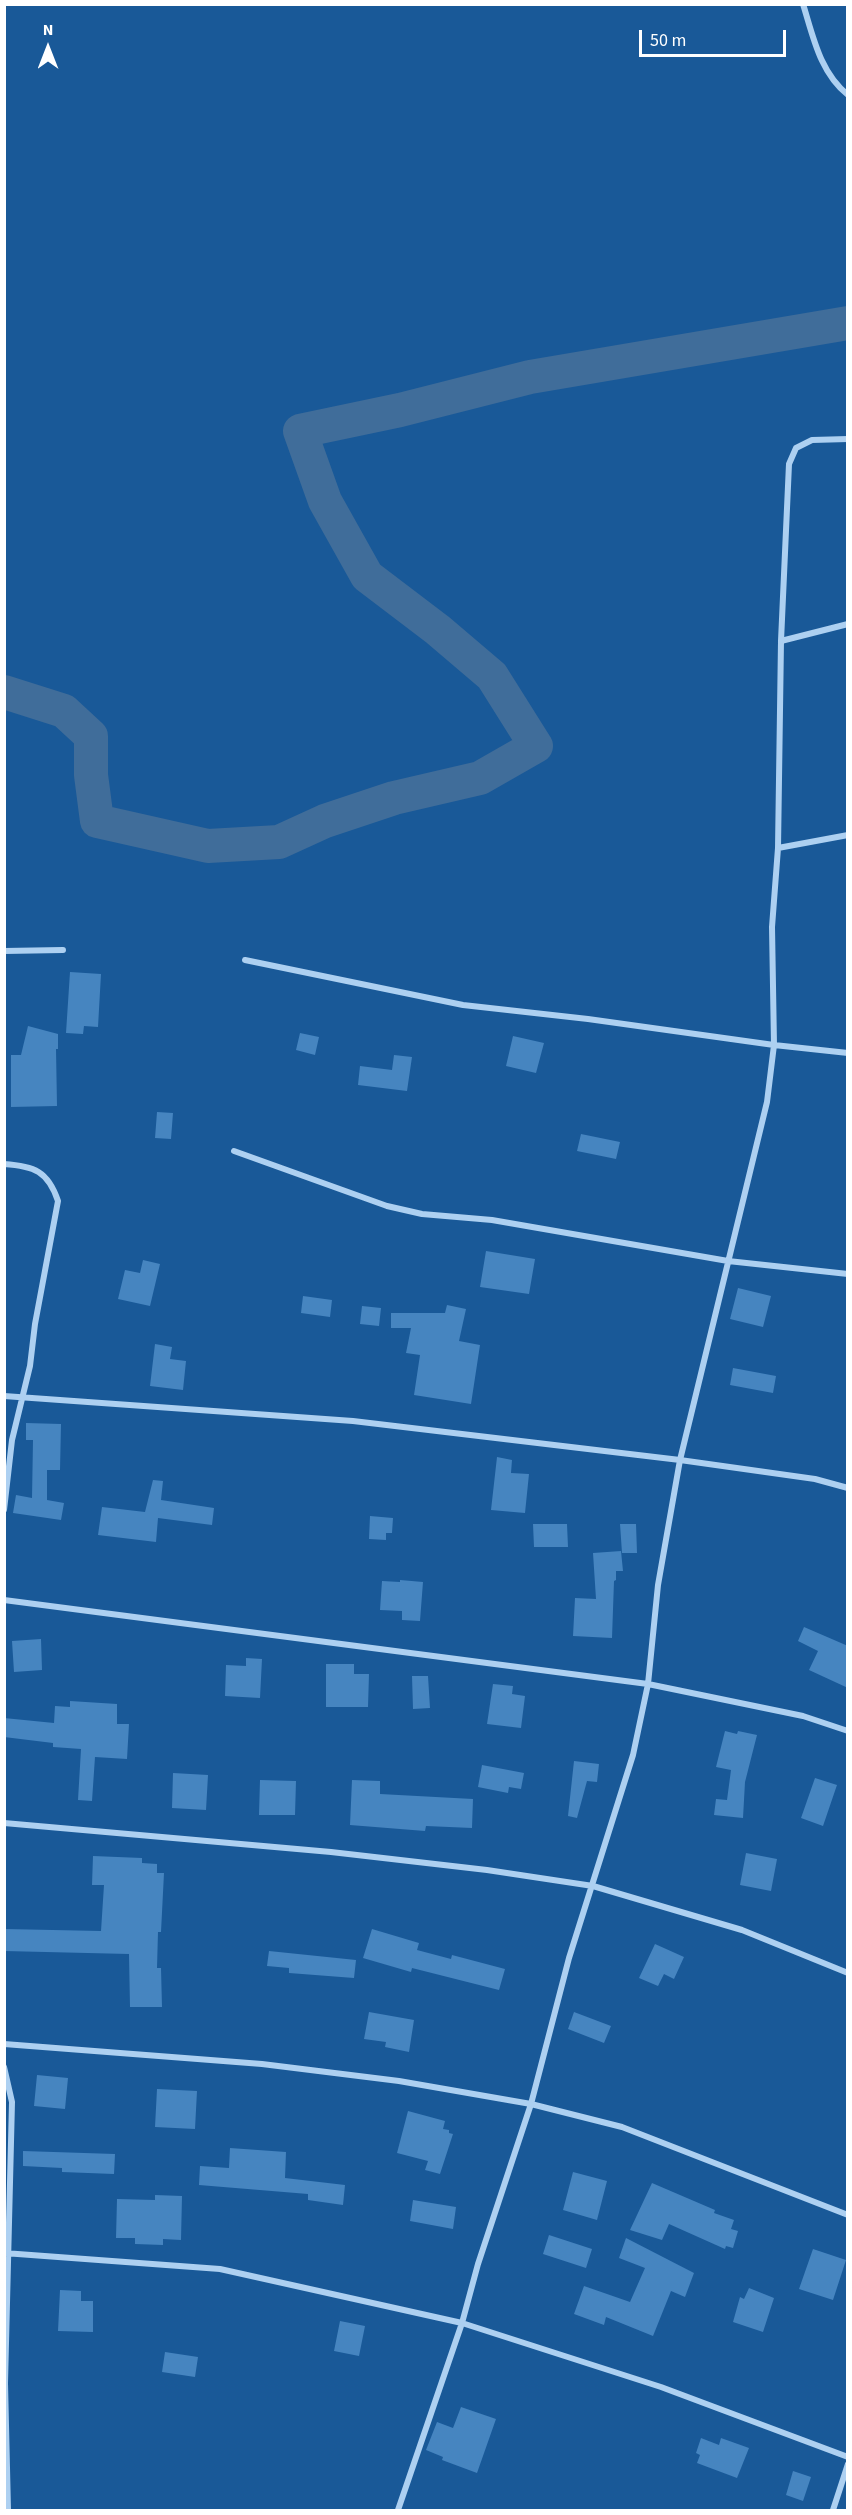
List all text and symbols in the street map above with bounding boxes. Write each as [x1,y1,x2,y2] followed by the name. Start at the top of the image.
[18,18,78,78] north arrow
[642,18,789,56] scale bar
[43,19,53,41] text: N
[650,28,686,53] text: 50 m

